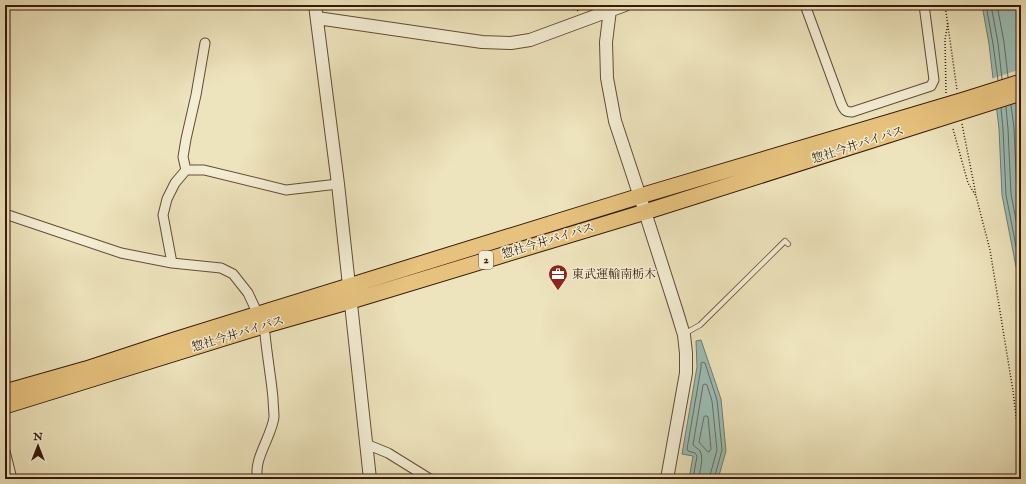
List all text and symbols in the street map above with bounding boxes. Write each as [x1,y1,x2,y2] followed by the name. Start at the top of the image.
[810,123,906,167] street label: 惣社今井バイパス
[500,220,596,262] street label: 惣社今井バイパス
[479,251,493,269] road number: 2
[547,263,569,291] office icon: 東武運輸南栃木
[572,267,656,282] place label: 東武運輸南栃木
[190,313,286,355] street label: 惣社今井バイパス
[18,426,58,466] north arrow
[32,430,43,444] text: N

